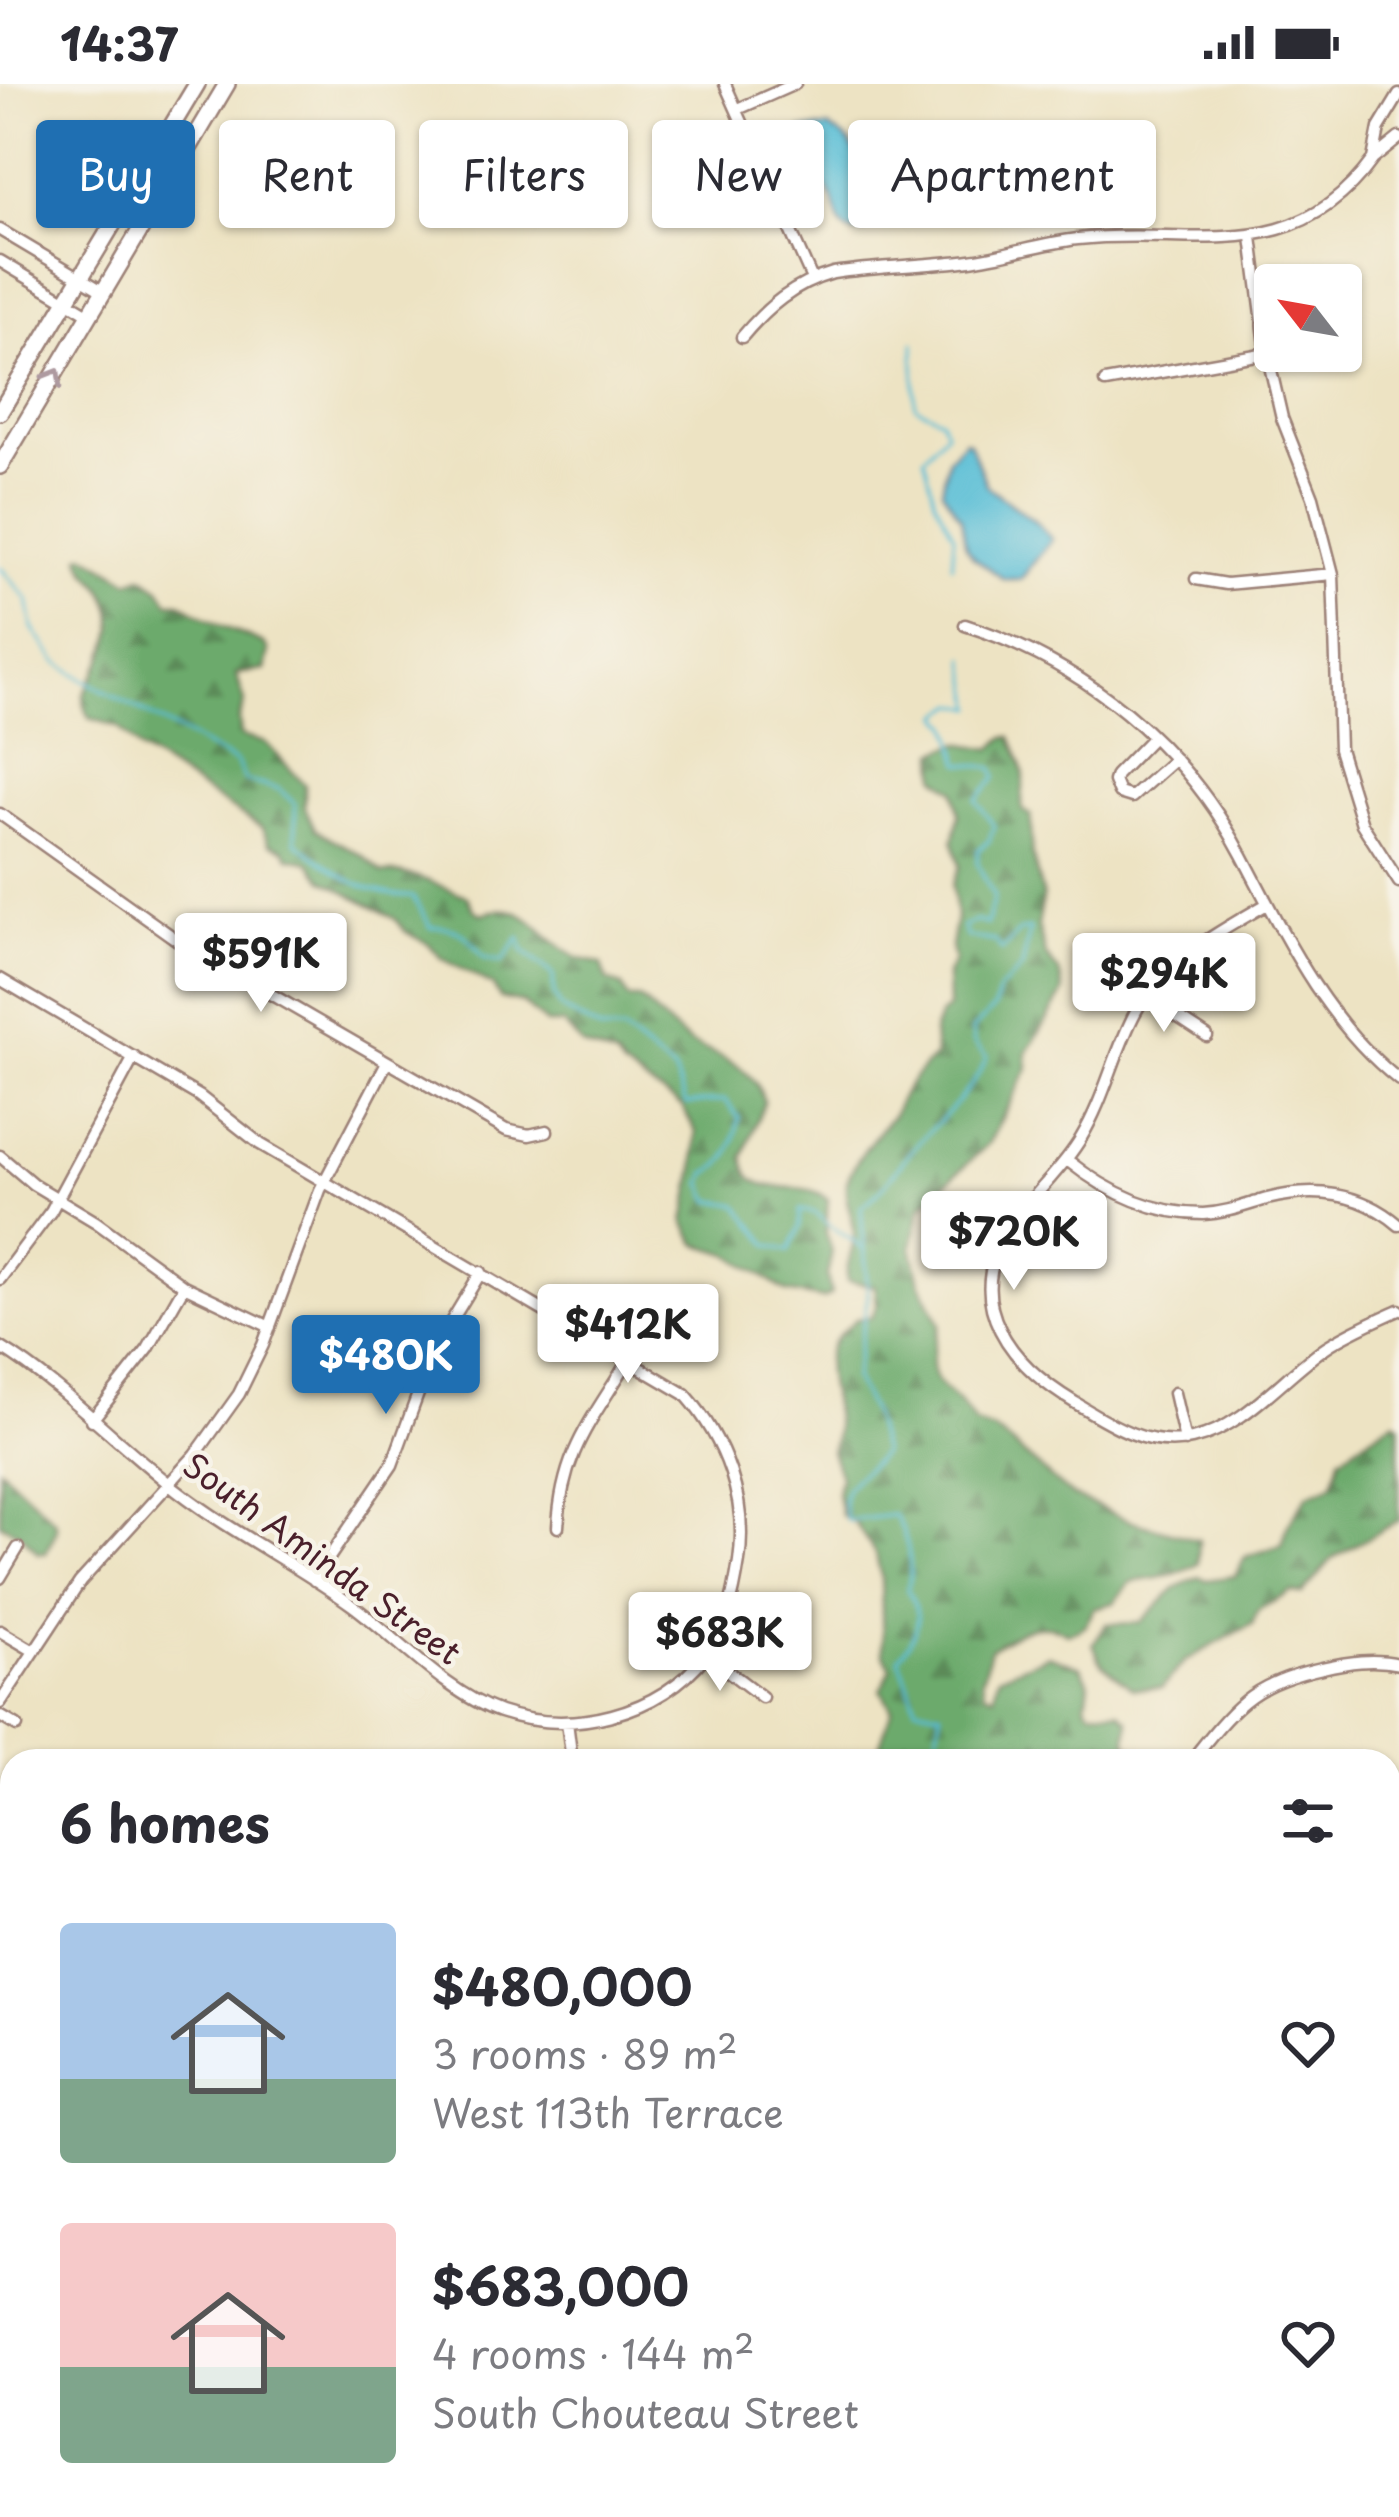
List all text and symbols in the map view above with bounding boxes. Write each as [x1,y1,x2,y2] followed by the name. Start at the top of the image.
[60,8,178,76] text: 14:37
[36,120,195,228] chip: Buy
[219,120,395,228] chip: Rent
[419,120,628,228] chip: Filters
[652,120,824,228] chip: New
[848,120,1156,228] chip: Apartment
[1254,264,1362,372] north arrow
[1254,264,1362,372] map controls
[39,368,62,390] one-way arrow
[177,913,345,1015] pin: $591K
[202,922,320,981] text: $591K
[1080,933,1248,1035] pin: $294K
[1099,942,1229,1001] text: $294K
[930,1191,1098,1293] pin: $720K
[948,1200,1080,1259] text: $720K
[544,1284,712,1386] pin: $412K
[564,1293,692,1352] text: $412K
[302,1315,470,1417] pin: $480K
[319,1324,453,1383] text: $480K
[174,1439,473,1676] street label: South Aminda Street
[636,1592,804,1694] pin: $683K
[656,1601,784,1660] text: $683K
[60,1783,270,1860] text: 6 homes
[1275,1788,1341,1854] icon: filters
[432,1946,692,2023] text: $480,000
[156,1971,300,2115] icon: home
[1275,2010,1341,2076] icon: heart
[432,2023,738,2082] text: 3 rooms · 89 m²
[432,2082,784,2141] text: West 113th Terrace
[432,2246,689,2323] text: $683,000
[156,2271,300,2415] icon: home
[1275,2310,1341,2376] icon: heart
[432,2323,755,2382] text: 4 rooms · 144 m²
[432,2382,859,2441] text: South Chouteau Street

